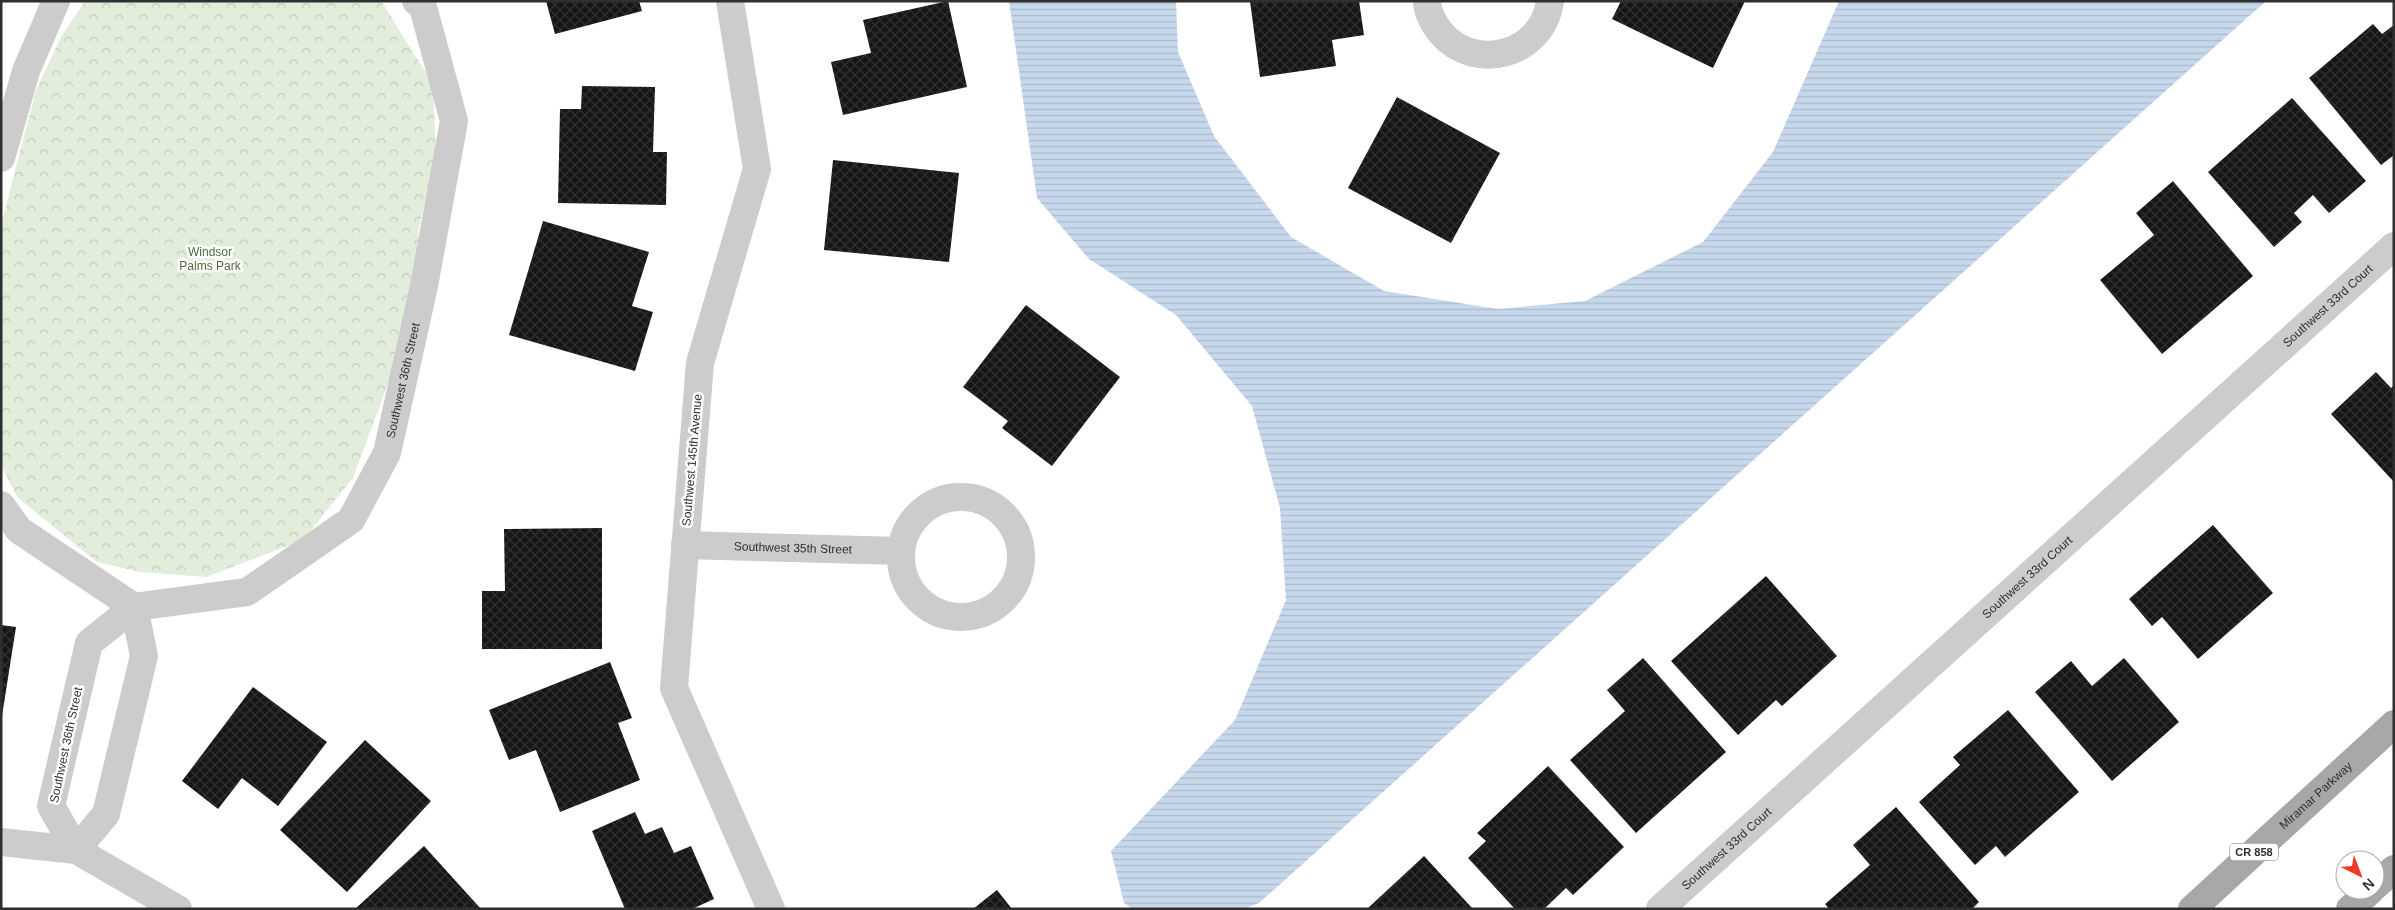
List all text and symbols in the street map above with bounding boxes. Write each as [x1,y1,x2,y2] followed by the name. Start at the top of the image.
[179,245,242,273] park label: Windsor Palms Park
[2280,261,2376,350] street label: Southwest 33rd Court
[383,321,423,440] street label: Southwest 36th Street
[679,393,705,527] street label: Southwest 145th Avenue
[1980,533,2076,621] street label: Southwest 33rd Court
[734,539,853,557] street label: Southwest 35th Street
[47,685,85,804] street label: Southwest 36th Street
[2277,759,2355,832] street label: Miramar Parkway
[1679,804,1775,893] street label: Southwest 33rd Court
[2230,844,2278,860] road number: CR 858
[2335,850,2385,900] north arrow
[2360,875,2378,894] text: N

